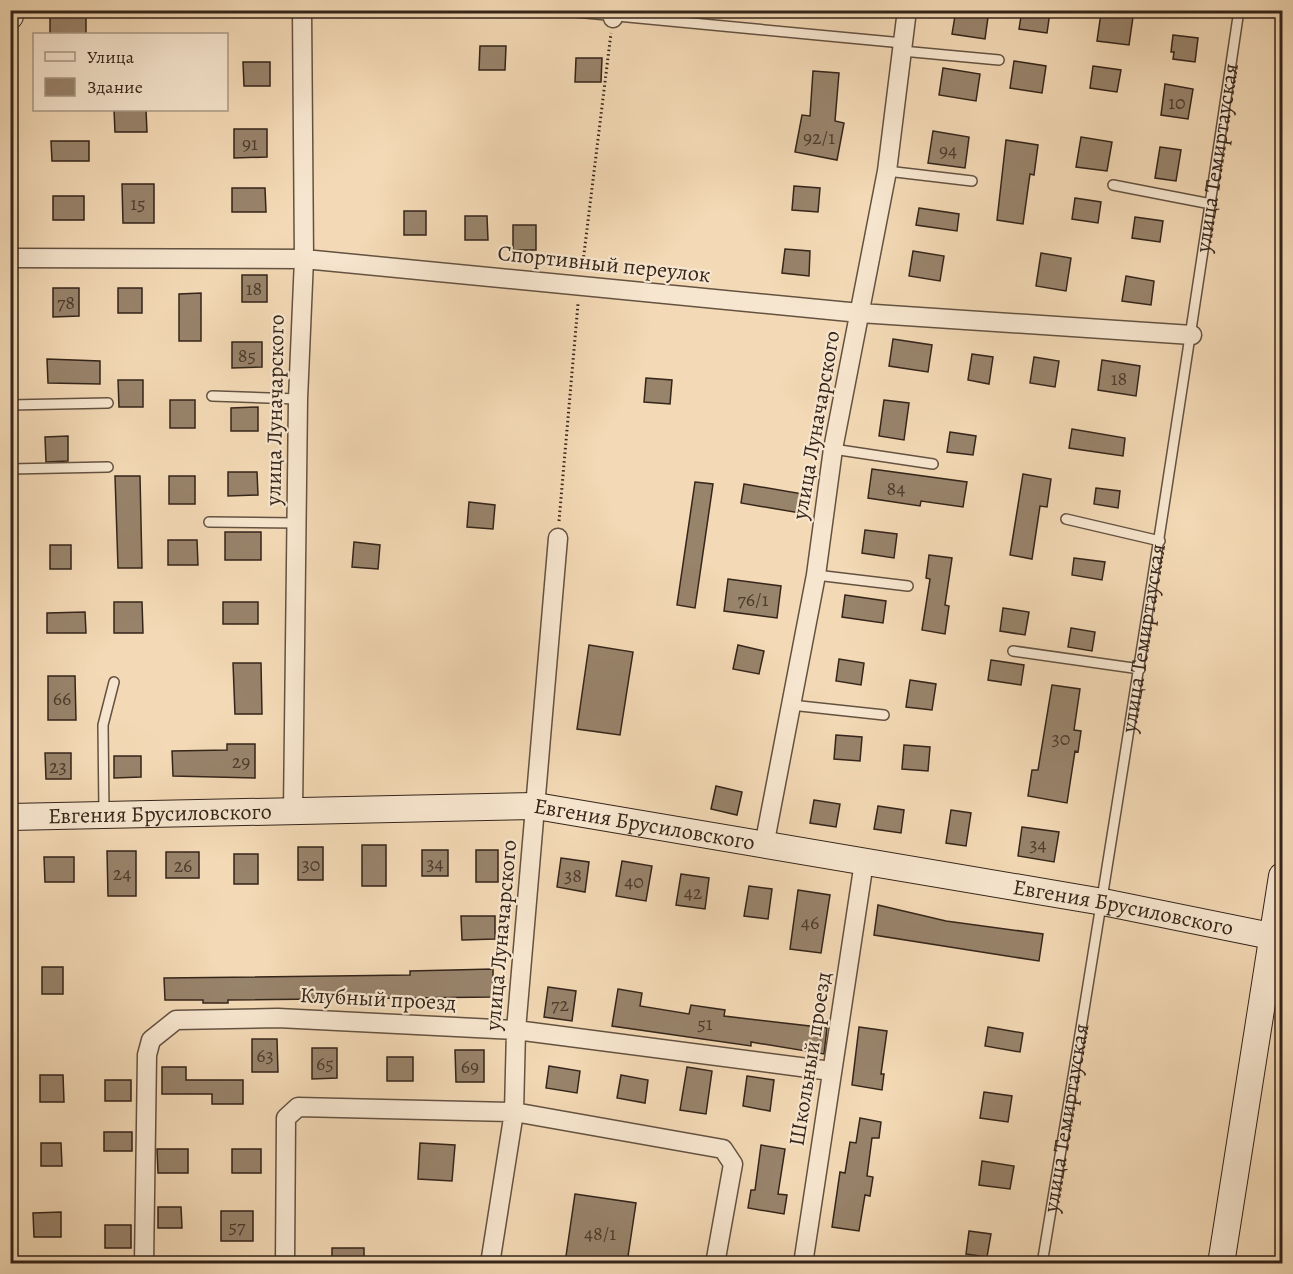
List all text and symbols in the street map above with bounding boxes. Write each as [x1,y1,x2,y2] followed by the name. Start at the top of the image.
[33,33,228,111] legend
[87,45,135,69] text: Улица
[1188,61,1246,255] street label: улица Темиртауская
[87,75,143,99] text: Здание
[1168,89,1186,116] house number: 10
[803,124,835,151] house number: 92/1
[242,130,258,157] house number: 91
[939,137,957,164] house number: 94
[130,190,146,217] house number: 15
[496,238,712,290] street label: Спортивный переулок
[246,275,262,302] house number: 18
[57,289,75,316] house number: 78
[258,314,292,507] street label: улица Луначарского
[784,328,847,523] street label: улица Луначарского
[238,342,256,369] house number: 85
[1111,365,1127,392] house number: 18
[887,475,905,502] house number: 84
[1114,542,1173,736] street label: улица Темиртауская
[737,586,769,613] house number: 76/1
[53,685,71,712] house number: 66
[1052,725,1070,752] house number: 30
[232,748,250,775] house number: 29
[49,753,67,780] house number: 23
[532,791,757,858] street label: Евгения Брусиловского
[48,797,272,831] street label: Евгения Брусиловского
[1029,831,1047,858] house number: 34
[478,838,524,1033] street label: улица Луначарского
[426,850,444,877] house number: 34
[302,851,320,878] house number: 30
[174,852,192,879] house number: 26
[113,860,131,887] house number: 24
[564,862,582,889] house number: 38
[624,868,644,895] house number: 40
[1011,872,1236,943] street label: Евгения Брусиловского
[684,879,703,906] house number: 42
[801,909,819,936] house number: 46
[781,970,839,1148] street label: Школьный проезд
[299,980,457,1018] street label: Клубный проезд
[551,991,569,1018] house number: 72
[697,1010,713,1037] house number: 51
[1036,1021,1097,1216] street label: улица Темиртауская
[256,1042,274,1069] house number: 63
[316,1050,334,1077] house number: 65
[461,1053,479,1080] house number: 69
[229,1213,246,1240] house number: 57
[584,1220,616,1247] house number: 48/1

